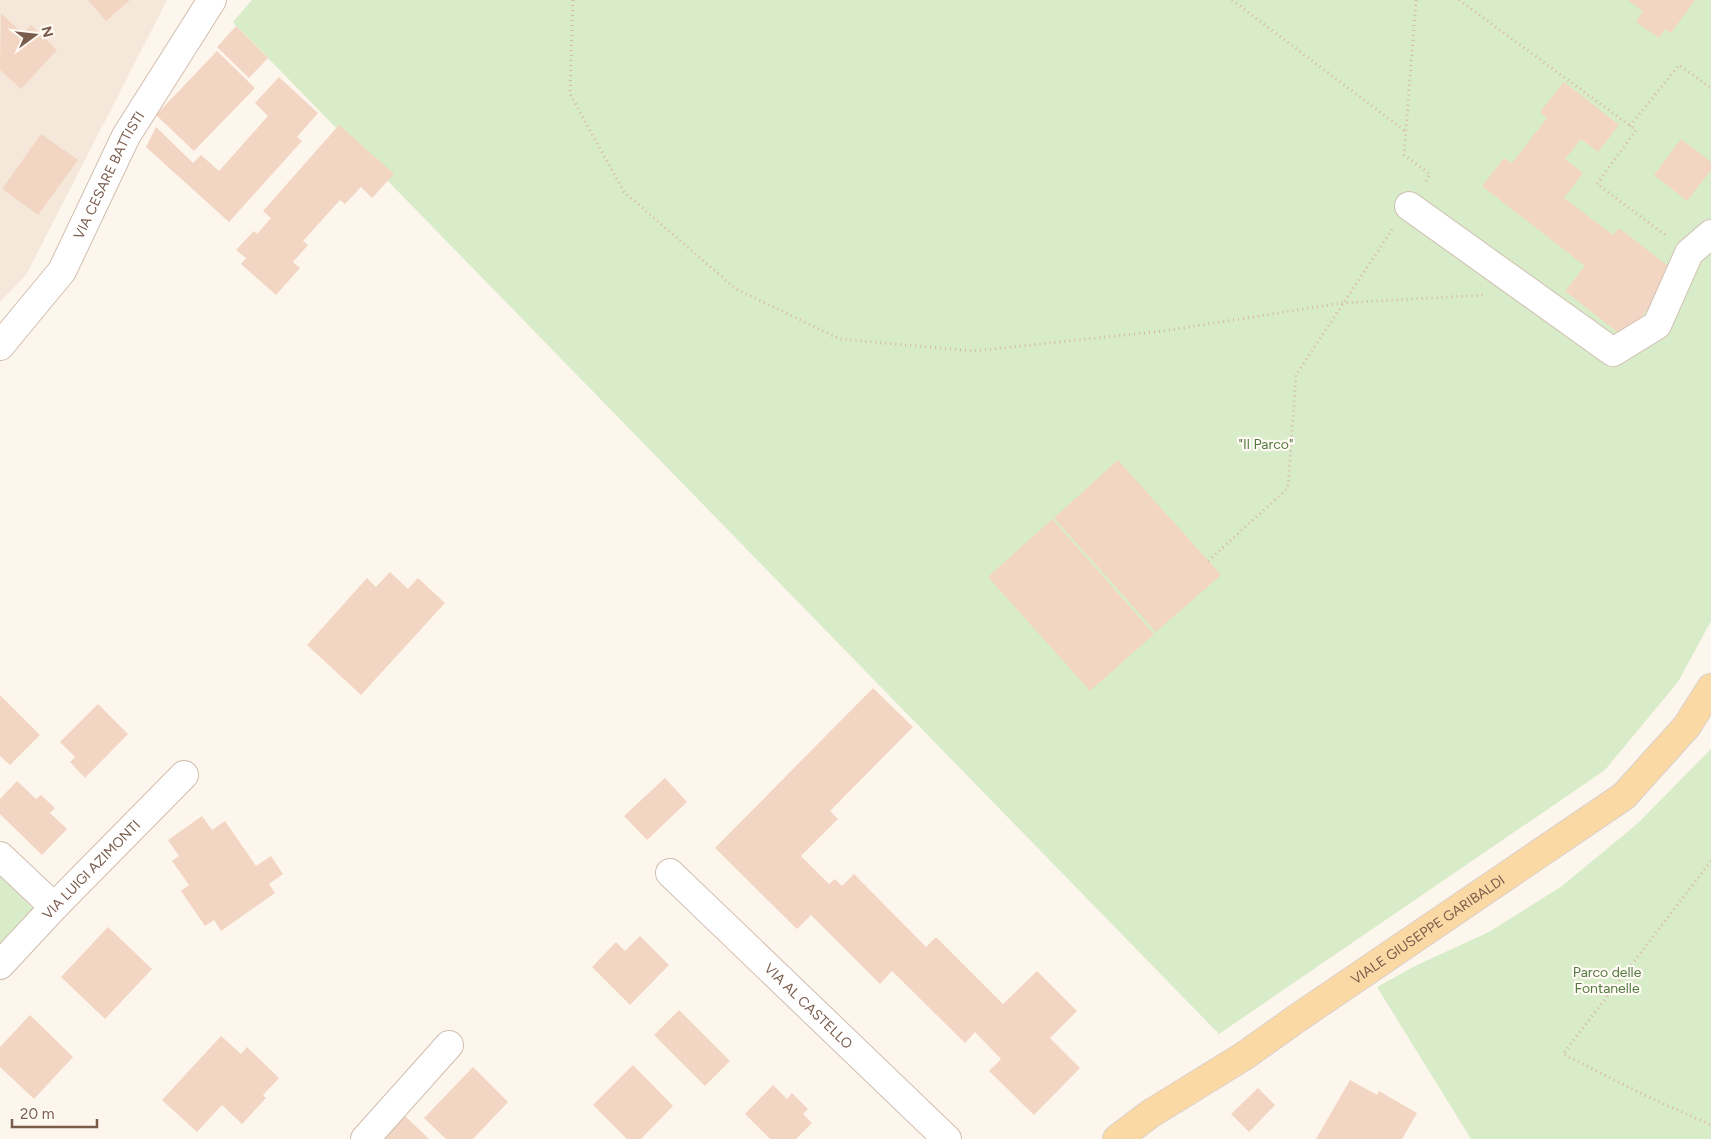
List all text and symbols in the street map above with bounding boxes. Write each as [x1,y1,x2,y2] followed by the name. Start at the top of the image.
[10,10,60,60] north arrow
[37,24,57,39] text: N
[70,108,148,242] street label: VIA CESARE BATTISTI
[1239,436,1293,453] park label: "Il Parco"
[39,816,144,923] street label: VIA LUIGI AZIMONTI
[1348,871,1508,988] street label: VIALE GIUSEPPE GARIBALDI
[761,960,856,1052] street label: VIA AL CASTELLO
[1573,964,1642,997] park label: Parco delle Fontanelle
[12,1096,98,1128] scale bar
[20,1105,54,1123] text: 20 m

